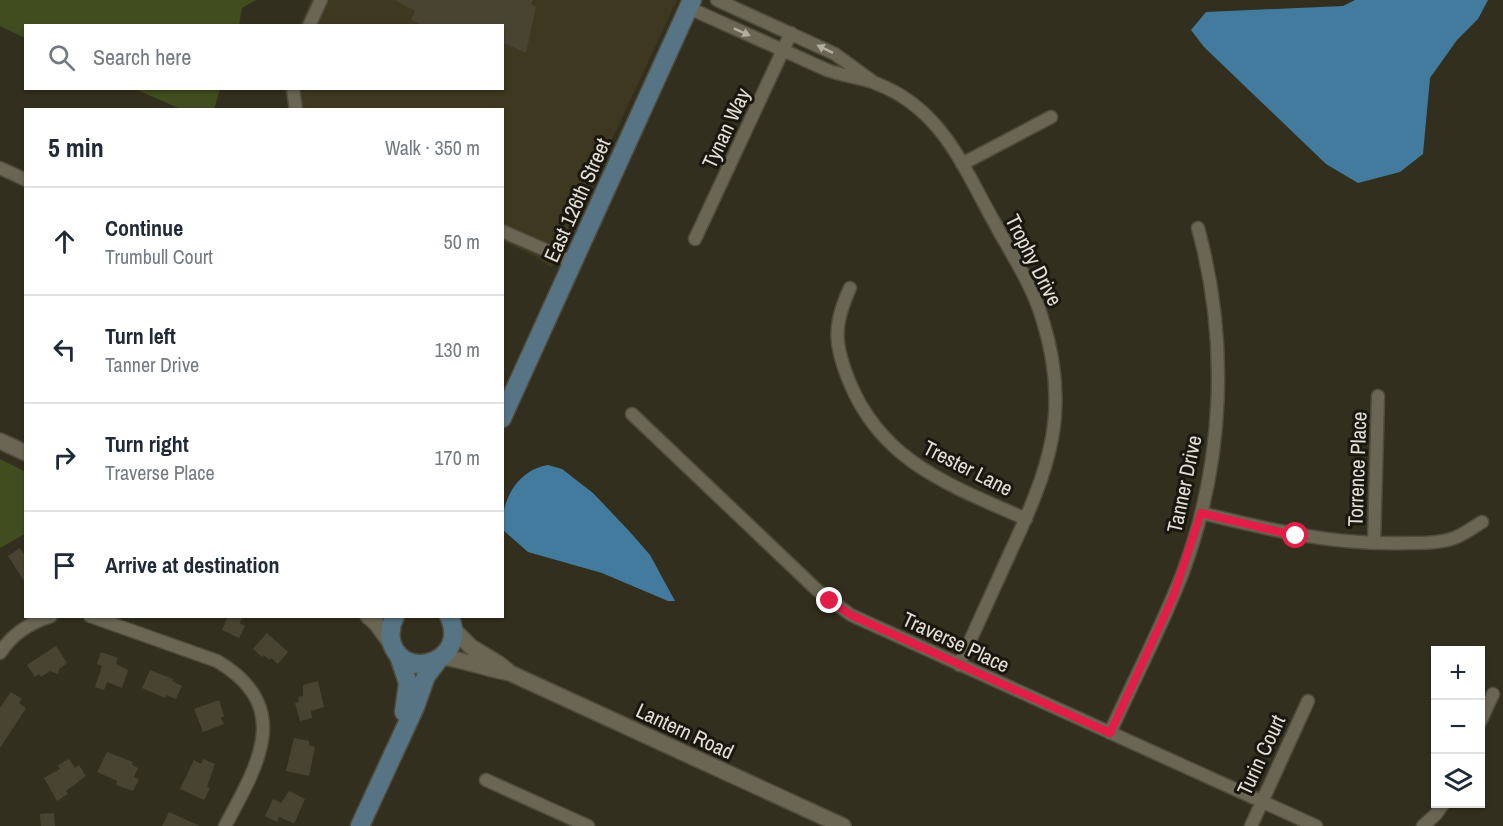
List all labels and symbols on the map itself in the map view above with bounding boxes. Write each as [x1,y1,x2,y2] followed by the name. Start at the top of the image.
[734,27,751,36] one-way arrow
[816,45,833,54] one-way arrow
[695,83,757,173] street label: Tynan Way
[537,133,617,267] street label: East 126th Street
[999,209,1069,311] street label: Trophy Drive
[1341,411,1373,527] street label: Torrence Place
[918,433,1018,503] street label: Trester Lane
[1160,433,1208,535] street label: Tanner Drive
[1282,522,1308,548] route start
[816,587,842,613] route end
[898,605,1014,679] street label: Traverse Place
[632,696,738,766] street label: Lantern Road
[1230,710,1292,800] street label: Turin Court

